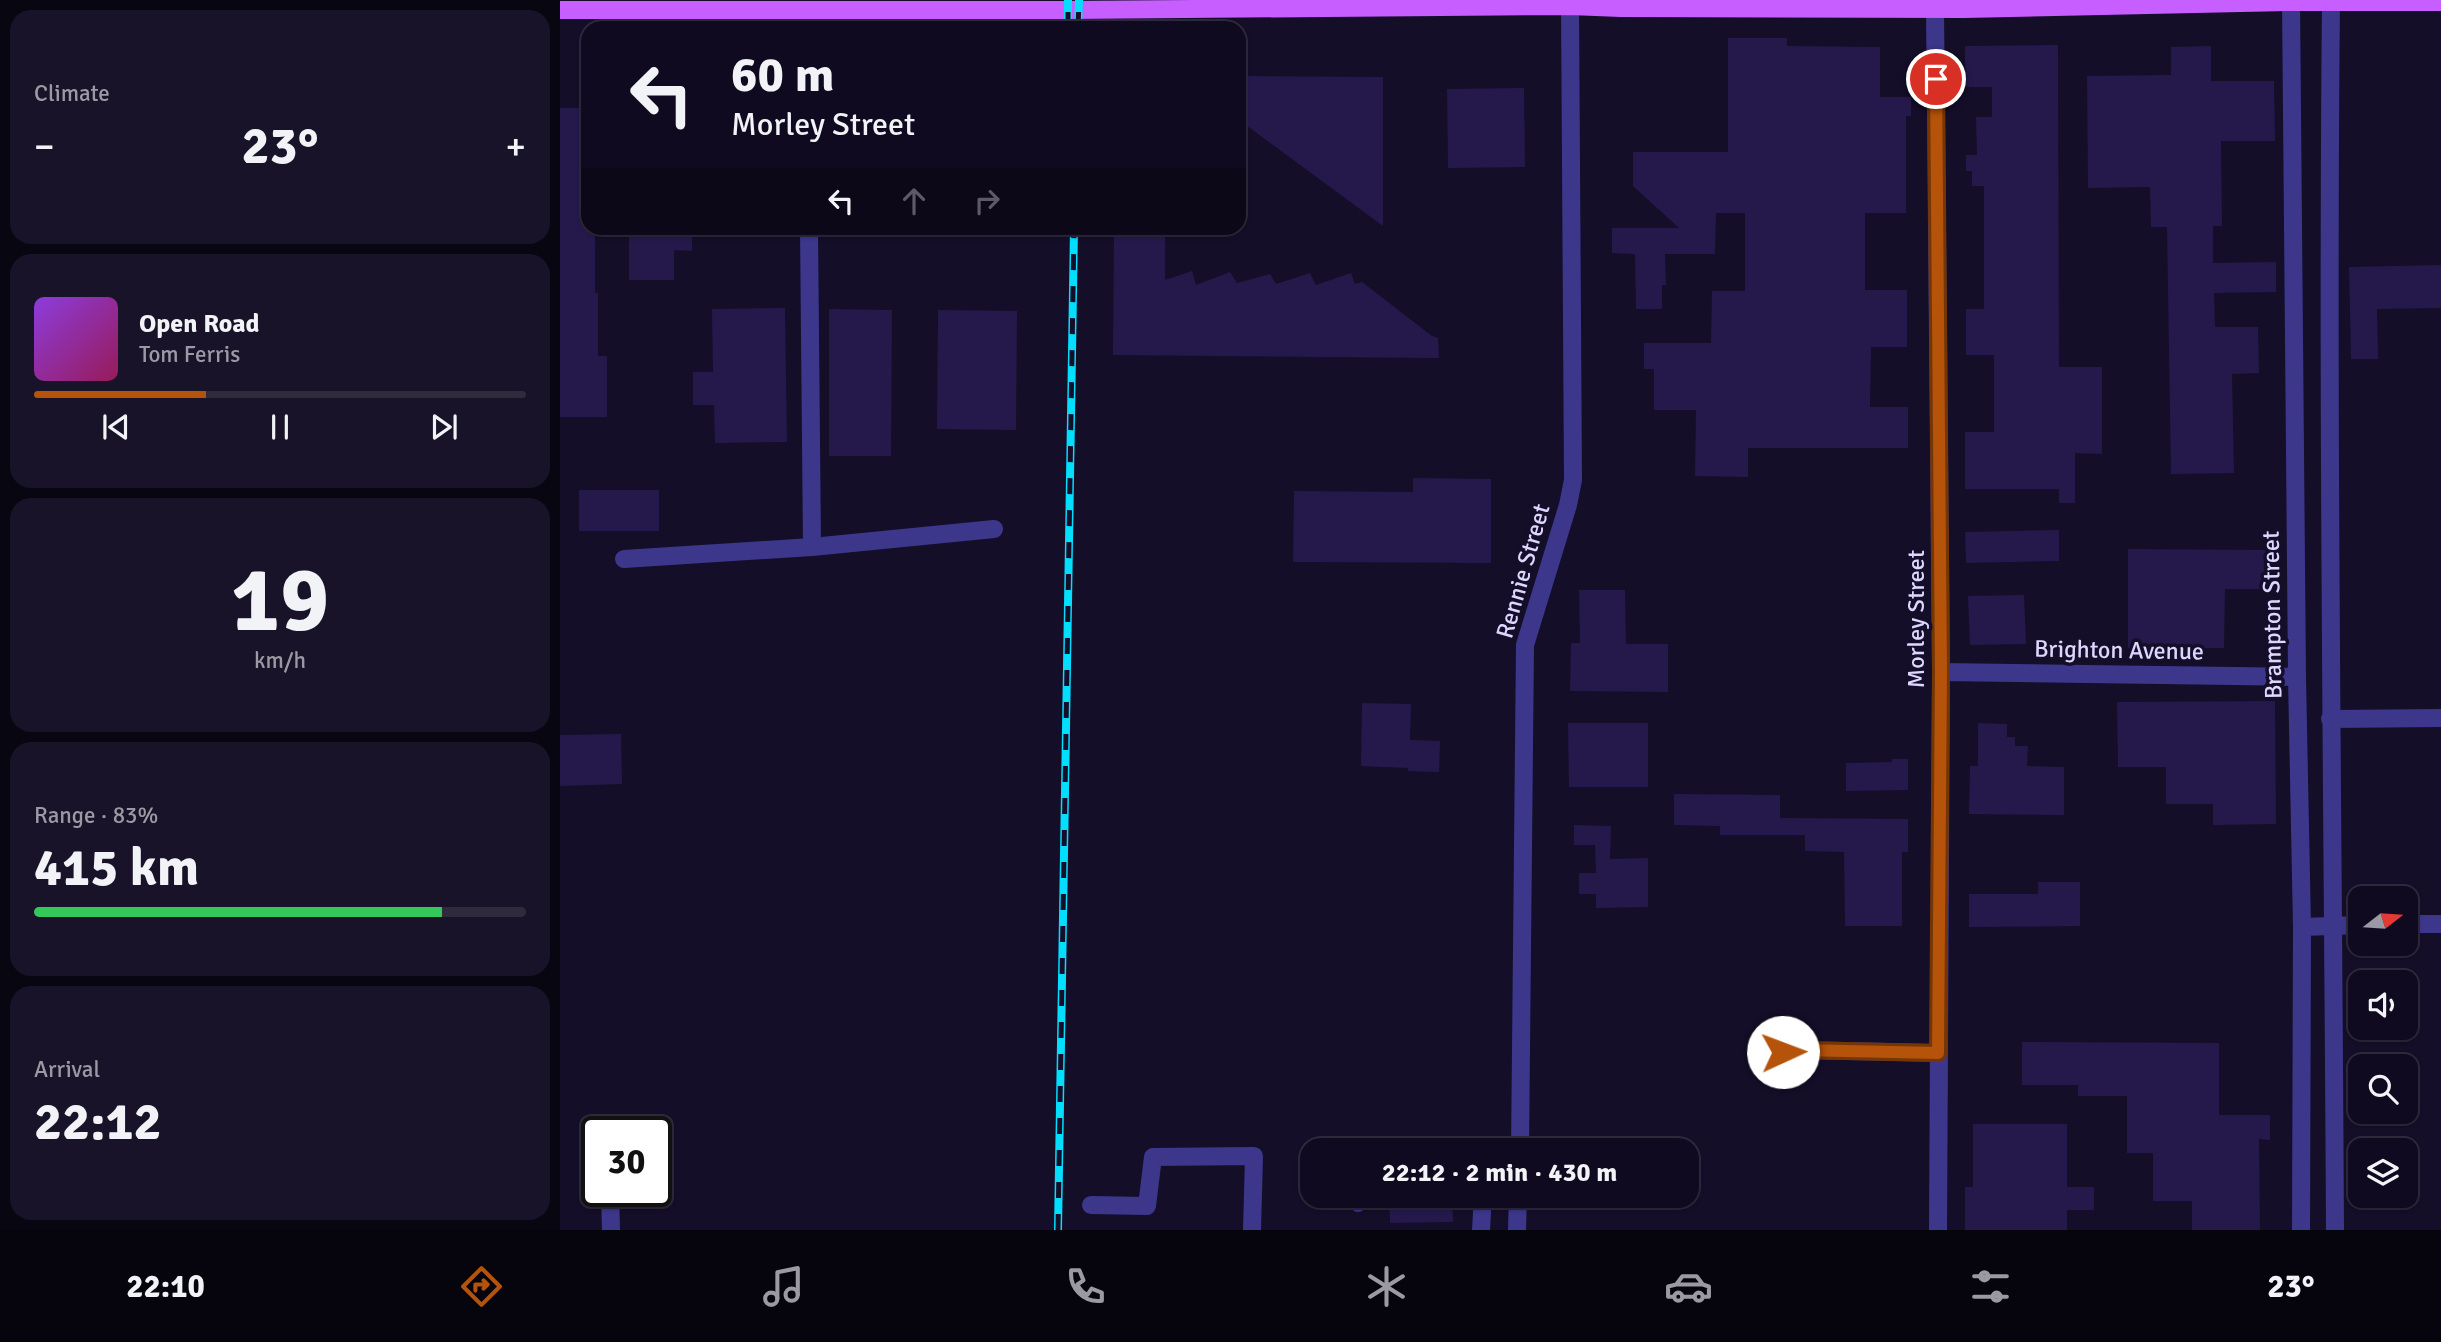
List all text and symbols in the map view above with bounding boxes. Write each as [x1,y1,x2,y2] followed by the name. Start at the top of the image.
[731,45,834,105] text: 60 m
[616,49,707,140] icon: left
[1906,49,1966,109] pin
[1917,60,1955,98] icon: arrive
[34,79,110,108] text: Climate
[731,105,915,144] text: Morley Street
[242,114,318,178] text: 23°
[34,123,55,170] text: −
[505,123,526,170] text: +
[822,182,860,220] icon: left
[895,182,933,220] icon: ahead
[968,182,1006,220] icon: right
[139,308,260,340] text: Open Road
[139,340,240,369] text: Tom Ferris
[97,408,135,446] icon: previous
[261,408,299,446] icon: pause
[425,408,463,446] icon: next
[1489,500,1557,642] street label: Rennie Street
[2256,531,2288,699] street label: Brampton Street
[231,544,329,657] text: 19
[1901,550,1931,688] street label: Morley Street
[2034,634,2204,666] street label: Brighton Avenue
[254,646,306,675] text: km/h
[34,801,158,830] text: Range · 83%
[34,836,199,900] text: 415 km
[2348,886,2418,956] north arrow
[2348,886,2418,1208] map controls
[2348,970,2418,1040] button: sound
[1746,1015,1820,1089] position arrow
[2348,1054,2418,1124] button: search
[34,1055,100,1084] text: Arrival
[34,1090,162,1154] text: 22:12
[581,1116,672,1207] speed limit sign: 30
[2348,1138,2418,1208] button: layers
[1382,1157,1617,1189] text: 22:12 · 2 min · 430 m
[457,1262,506,1311] icon: directions
[759,1262,808,1311] icon: music
[1061,1262,1110,1311] icon: phone
[1362,1262,1411,1311] icon: climate
[1664,1262,1713,1311] icon: car
[1966,1262,2015,1311] icon: filters
[126,1267,205,1306] text: 22:10
[2267,1267,2315,1306] text: 23°

